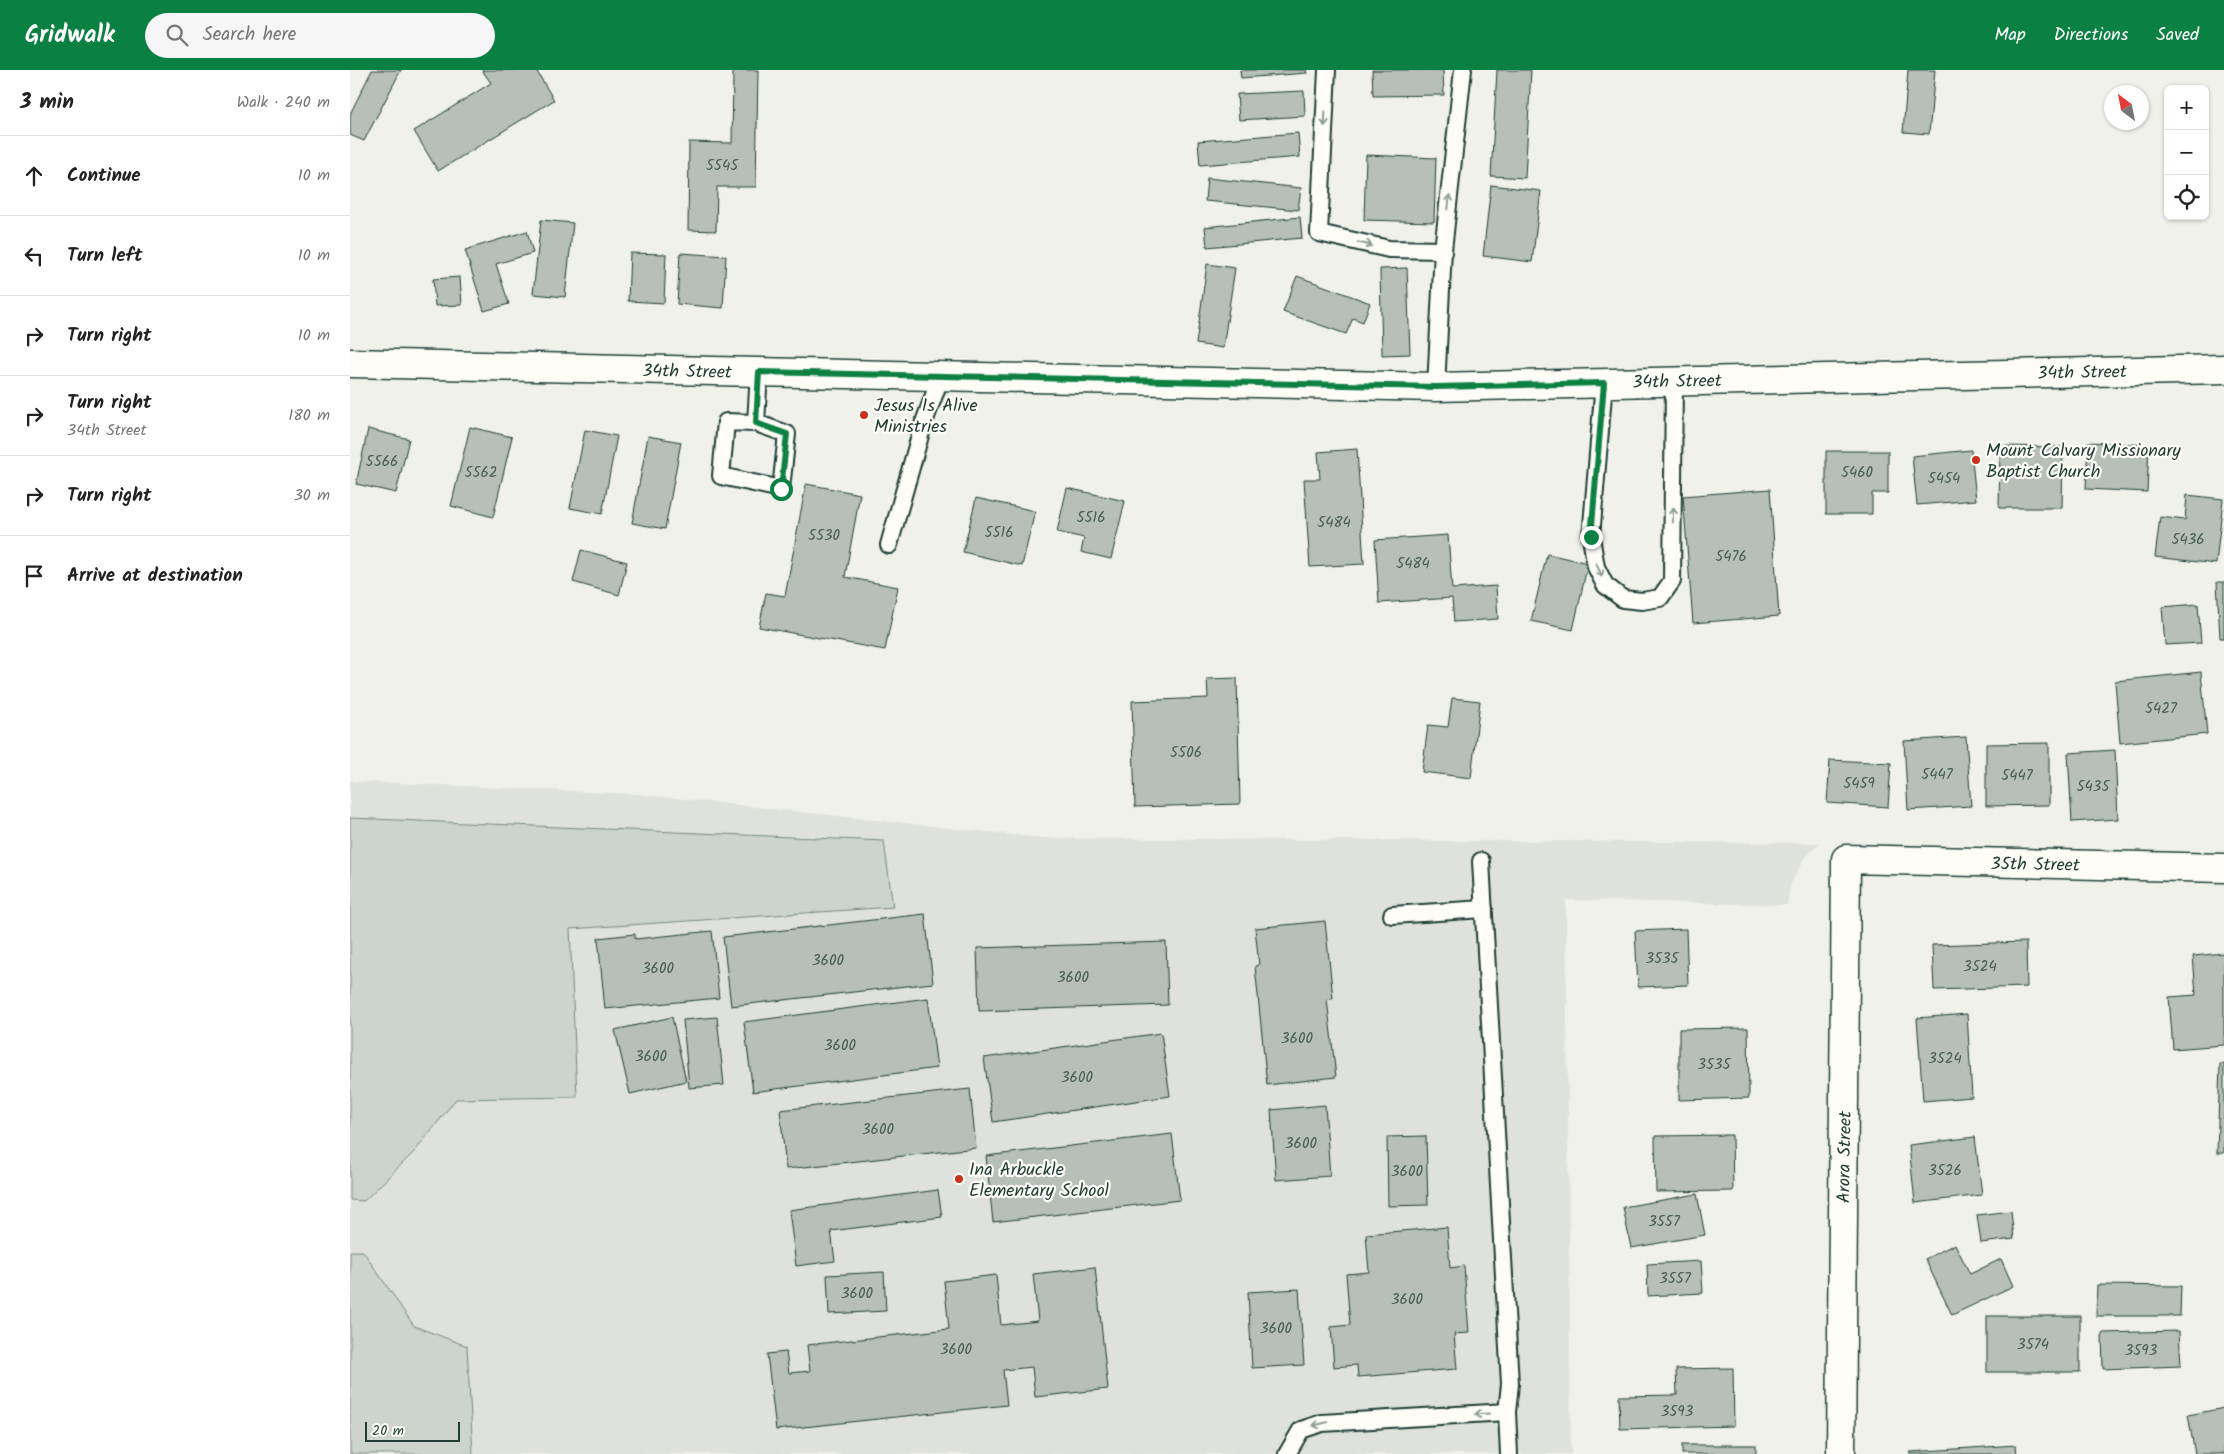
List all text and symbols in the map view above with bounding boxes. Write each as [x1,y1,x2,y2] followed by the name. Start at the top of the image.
[145,13,495,58] search box
[25,16,115,55] text: Gridwalk
[203,20,296,50] text: Search here
[163,21,191,49] icon: search
[1994,21,2026,50] text: Map
[2054,21,2128,50] text: Directions
[2156,21,2199,50] text: Saved
[2104,85,2149,130] north arrow
[2164,85,2209,220] map controls
[2164,85,2209,130] button: +
[20,86,74,119] text: 3 min
[237,90,330,115] text: Walk · 240 m
[1320,110,1329,126] one-way arrow
[2164,130,2209,175] button: −
[706,154,739,178] house number: 5545
[67,161,140,191] text: Continue
[20,162,48,190] icon: ahead
[298,163,330,188] text: 10 m
[2164,175,2209,220] button: locate
[1444,194,1454,210] one-way arrow
[1357,240,1373,249] one-way arrow
[67,241,142,271] text: Turn left
[20,242,48,270] icon: left
[298,243,330,268] text: 10 m
[67,321,152,351] text: Turn right
[20,322,48,350] icon: right
[298,323,330,348] text: 10 m
[642,357,733,388] street label: 34th Street
[2037,358,2128,389] street label: 34th Street
[1632,367,1723,398] street label: 34th Street
[67,388,152,418] text: Turn right
[874,392,978,442] place label: Jesus Is Alive Ministries
[20,402,48,430] icon: right
[288,403,330,428] text: 180 m
[858,409,870,421] marker: Jesus Is Alive Ministries
[67,418,147,443] text: 34th Street
[1986,437,2181,487] place label: Mount Calvary Missionary Baptist Church
[366,450,398,474] house number: 5566
[1970,454,1982,466] marker: Mount Calvary Missionary Baptist Church
[464,461,498,485] house number: 5562
[1841,461,1874,485] house number: 5460
[1928,467,1960,491] house number: 5454
[770,478,793,501] route start
[67,481,152,511] text: Turn right
[20,482,48,510] icon: right
[294,483,330,508] text: 30 m
[1076,506,1106,530] house number: 5516
[1668,507,1678,524] one-way arrow
[1317,511,1351,535] house number: 5484
[984,521,1014,545] house number: 5516
[808,524,841,548] house number: 5530
[1580,526,1603,549] route end
[2171,528,2205,552] house number: 5436
[1715,545,1747,569] house number: 5476
[1396,552,1430,576] house number: 5484
[67,561,243,591] text: Arrive at destination
[20,562,48,590] icon: arrive
[1594,562,1604,577] one-way arrow
[2145,697,2178,721] house number: 5427
[1170,741,1202,765] house number: 5506
[1921,763,1954,787] house number: 5447
[2001,764,2034,788] house number: 5447
[1843,772,1876,796] house number: 5459
[2077,775,2110,799] house number: 5435
[1990,850,2081,881] street label: 35th Street
[1645,947,1680,971] house number: 3535
[812,949,844,973] house number: 3600
[1963,955,1997,979] house number: 3524
[642,957,674,981] house number: 3600
[1057,966,1089,990] house number: 3600
[1281,1027,1313,1051] house number: 3600
[824,1034,856,1058] house number: 3600
[635,1045,667,1069] house number: 3600
[1928,1047,1962,1071] house number: 3524
[1697,1053,1732,1077] house number: 3535
[1061,1066,1093,1090] house number: 3600
[1830,1110,1861,1203] street label: Arora Street
[862,1118,894,1142] house number: 3600
[1285,1132,1317,1156] house number: 3600
[969,1156,1110,1206] place label: Ina Arbuckle Elementary School
[1928,1159,1962,1183] house number: 3526
[1391,1160,1423,1184] house number: 3600
[953,1173,965,1185] marker: Ina Arbuckle Elementary School
[1648,1210,1681,1234] house number: 3557
[1659,1267,1692,1291] house number: 3557
[841,1282,873,1306] house number: 3600
[1391,1288,1423,1312] house number: 3600
[1260,1317,1292,1341] house number: 3600
[2017,1333,2049,1357] house number: 3574
[940,1338,972,1362] house number: 3600
[2125,1339,2158,1363] house number: 3593
[1661,1400,1694,1424] house number: 3593
[1475,1409,1491,1418] one-way arrow
[365,1419,460,1442] scale bar
[372,1420,404,1442] text: 20 m
[1313,1420,1329,1429] one-way arrow

